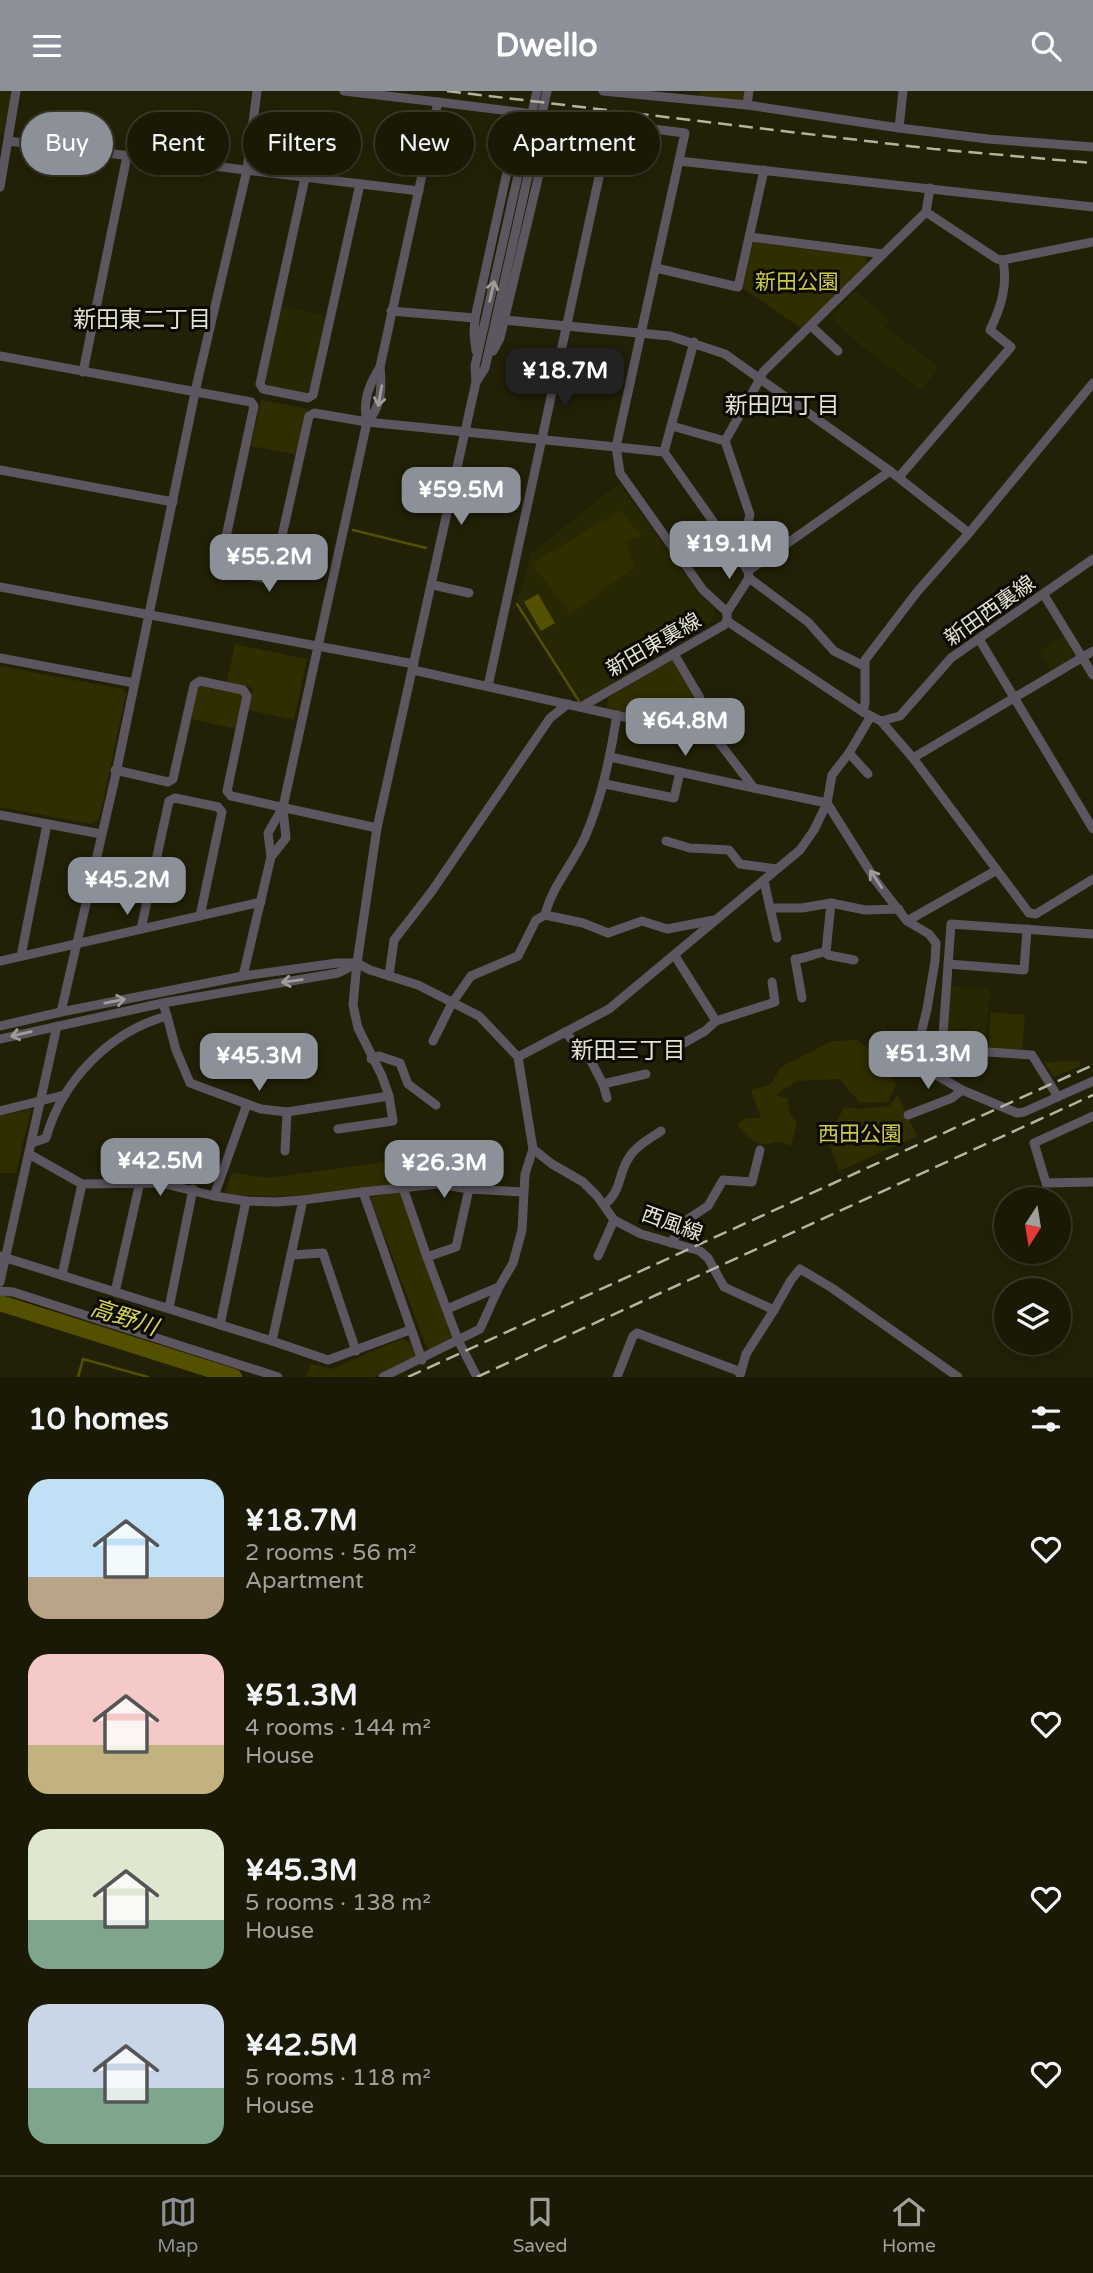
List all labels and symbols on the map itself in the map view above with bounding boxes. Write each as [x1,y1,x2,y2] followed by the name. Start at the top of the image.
[755,270,839,295] park label: 新田公園
[486,281,499,303] one-way arrow
[73,306,211,334] district label: 新田東二丁目
[508,349,622,408] pin: ¥18.7M
[373,384,386,407] one-way arrow
[725,392,840,420] district label: 新田四丁目
[404,467,518,527] pin: ¥59.5M
[672,521,786,581] pin: ¥19.1M
[212,535,326,594] pin: ¥55.2M
[940,571,1040,651] street label: 新田西裏線
[602,608,706,682] street label: 新田東裏線
[628,699,742,758] pin: ¥64.8M
[70,857,184,917] pin: ¥45.2M
[869,870,883,889] one-way arrow
[281,974,304,987] one-way arrow
[103,994,126,1007] one-way arrow
[10,1028,33,1041] one-way arrow
[871,1031,985,1091] pin: ¥51.3M
[202,1033,316,1093] pin: ¥45.3M
[571,1037,686,1065] district label: 新田三丁目
[818,1122,902,1147] park label: 西田公園
[103,1139,217,1198] pin: ¥42.5M
[387,1141,501,1200] pin: ¥26.3M
[994,1187,1071,1263] north arrow
[638,1201,706,1247] street label: 西風線
[87,1294,164,1343] water label: 高野川

